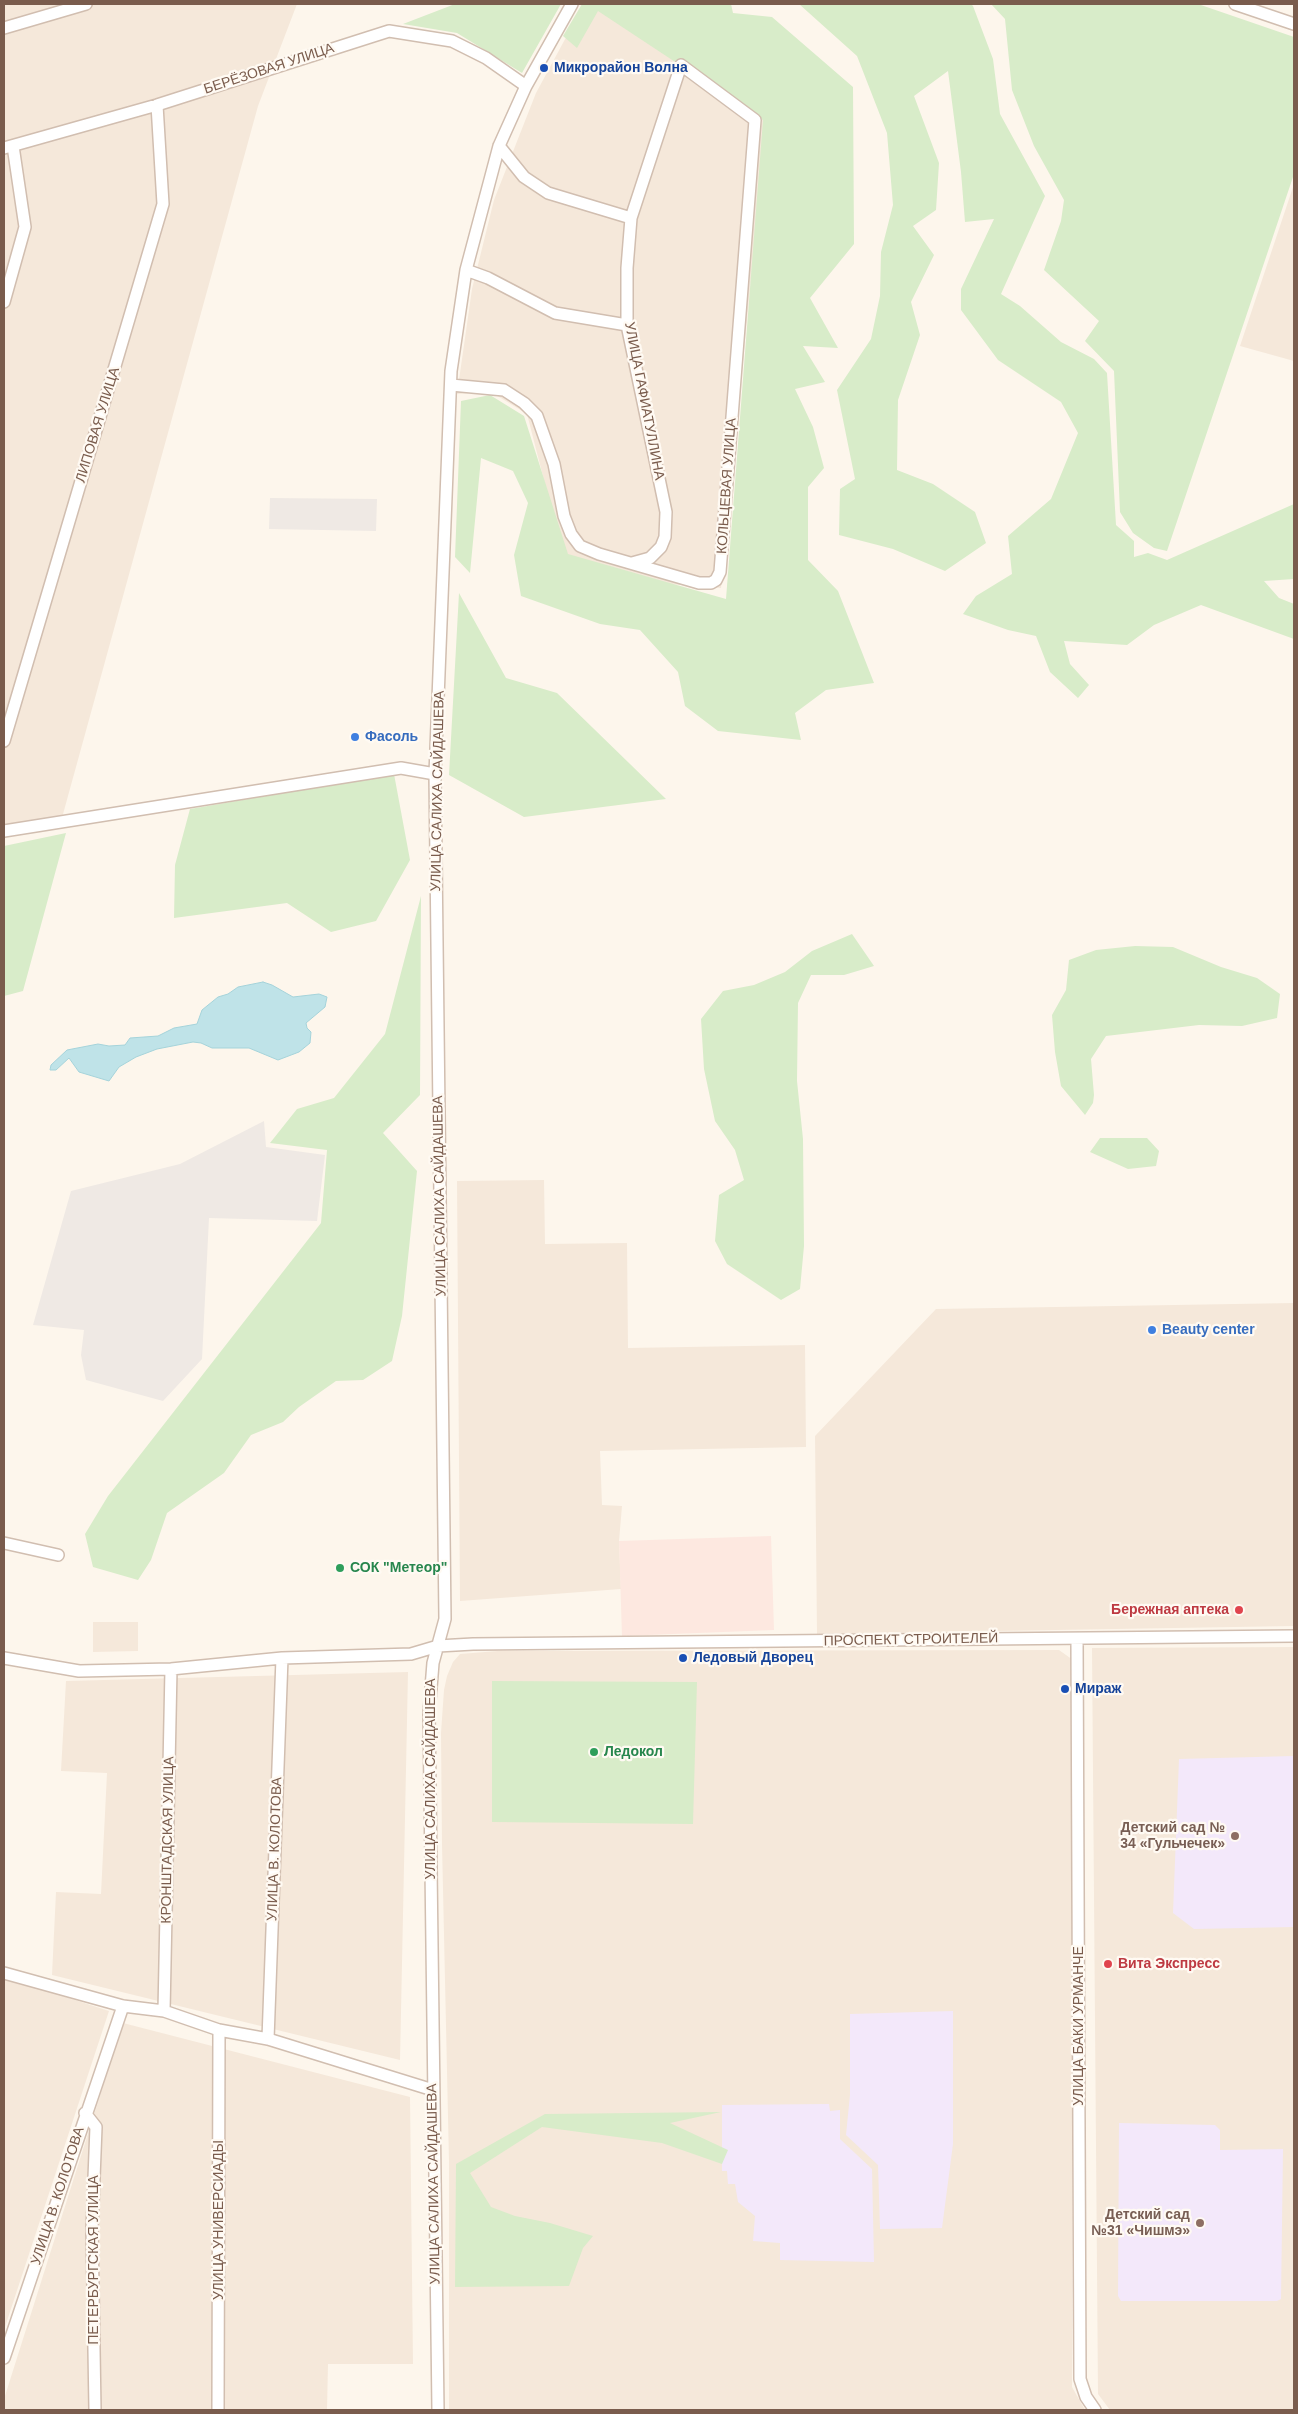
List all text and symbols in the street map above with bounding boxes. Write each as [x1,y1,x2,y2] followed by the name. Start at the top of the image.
[202,40,336,98] street label: БЕРЁЗОВАЯ УЛИЦА
[554,60,688,76] place label: Микрорайон Волна
[538,62,550,74] marker: Микрорайон Волна
[620,321,668,481] street label: УЛИЦА ГАФИАТУЛЛИНА
[72,365,124,485] street label: ЛИПОВАЯ УЛИЦА
[714,417,740,555] street label: КОЛЬЦЕВАЯ УЛИЦА
[428,690,448,892] street label: УЛИЦА САЛИХА САЙДАШЕВА
[365,729,418,745] place label: Фасоль
[349,731,361,743] marker: Фасоль
[430,1095,450,1297] street label: УЛИЦА САЛИХА САЙДАШЕВА
[1162,1322,1255,1338] place label: Beauty center
[1146,1324,1158,1336] marker: Beauty center
[350,1560,447,1576] place label: СОК "Метеор"
[334,1562,346,1574] marker: СОК "Метеор"
[1111,1602,1229,1618] place label: Бережная аптека
[1233,1604,1245,1616] marker: Бережная аптека
[823,1630,999,1650] street label: ПРОСПЕКТ СТРОИТЕЛЕЙ
[693,1650,813,1666] place label: Ледовый Дворец
[677,1652,689,1664] marker: Ледовый Дворец
[423,1679,439,1879] street label: УЛИЦА САЛИХА САЙДАШЕВА
[1075,1681,1122,1697] place label: Мираж
[1059,1683,1071,1695] marker: Мираж
[604,1744,663,1760] place label: Ледокол
[588,1746,600,1758] marker: Ледокол
[158,1756,178,1924] street label: КРОНШТАДСКАЯ УЛИЦА
[264,1777,286,1921] street label: УЛИЦА В. КОЛОТОВА
[1120,1820,1225,1852] place label: Детский сад № 34 «Гульчечек»
[1229,1830,1241,1842] marker: Детский сад № 34 «Гульчечек»
[1071,1946,1087,2106] street label: УЛИЦА БАКИ УРМАНЧЕ
[1118,1956,1220,1972] place label: Вита Экспресс
[1102,1958,1114,1970] marker: Вита Экспресс
[424,2083,444,2285] street label: УЛИЦА САЛИХА САЙДАШЕВА
[28,2125,88,2267] street label: УЛИЦА В. КОЛОТОВА
[211,2140,227,2300] street label: УЛИЦА УНИВЕРСИАДЫ
[86,2175,102,2345] street label: ПЕТЕРБУРГСКАЯ УЛИЦА
[1091,2207,1190,2240] place label: Детский сад №31 «Чишмэ»
[1194,2217,1206,2229] marker: Детский сад №31 «Чишмэ»

